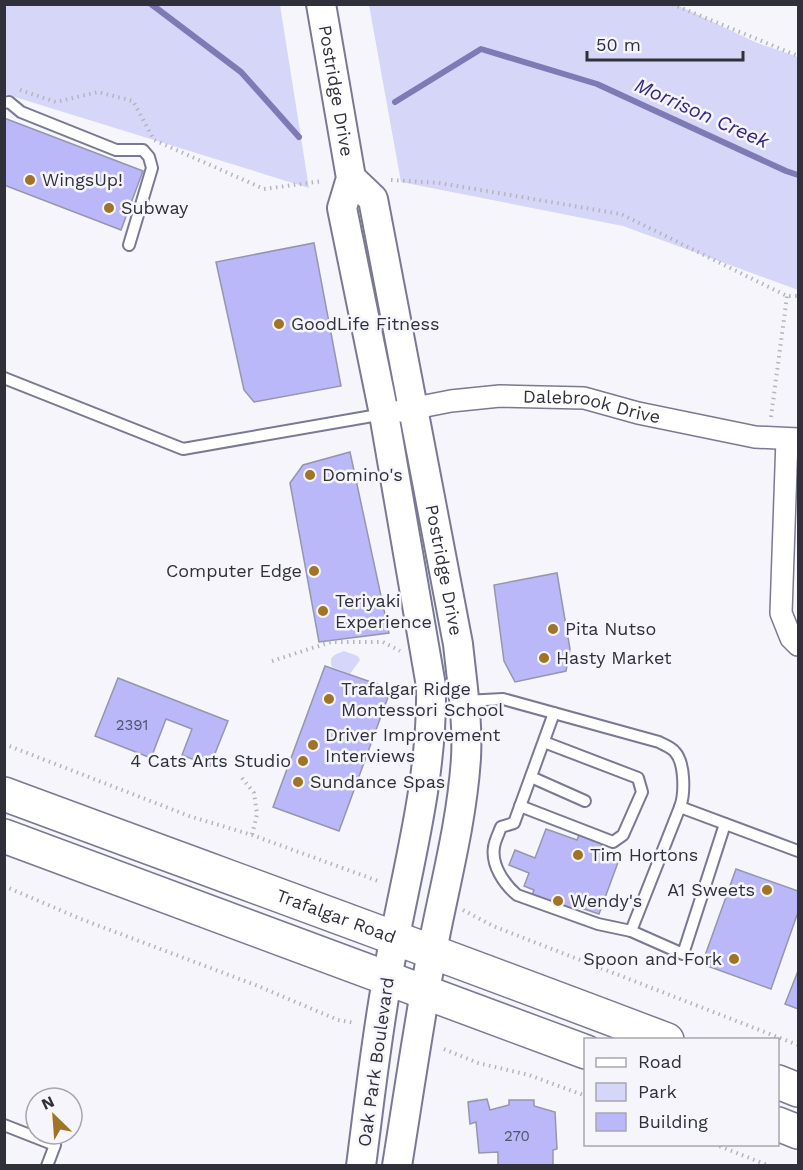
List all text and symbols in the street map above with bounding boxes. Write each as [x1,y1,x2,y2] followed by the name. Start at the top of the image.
[315,23,358,158] street label: Postridge Drive
[587,24,743,62] scale bar
[596,34,641,55] text: 50 m
[631,73,774,154] water label: Morrison Creek
[42,169,123,190] place label: WingsUp!
[23,173,37,187] marker: WingsUp!
[121,197,189,218] place label: Subway
[102,201,116,215] marker: Subway
[291,313,440,334] place label: GoodLife Fitness
[272,317,286,331] marker: GoodLife Fitness
[523,386,662,427] street label: Dalebrook Drive
[322,464,403,485] place label: Domino's
[303,468,317,482] marker: Domino's
[422,502,467,637] street label: Postridge Drive
[166,560,302,581] place label: Computer Edge
[307,564,321,578] marker: Computer Edge
[335,590,432,632] place label: Teriyaki Experience
[316,604,330,618] marker: Teriyaki Experience
[565,618,656,639] place label: Pita Nutso
[546,622,560,636] marker: Pita Nutso
[556,647,672,668] place label: Hasty Market
[537,651,551,665] marker: Hasty Market
[341,678,504,720] place label: Trafalgar Ridge Montessori School
[322,692,336,706] marker: Trafalgar Ridge Montessori School
[116,716,148,734] house number: 2391
[325,724,501,766] place label: Driver Improvement Interviews
[306,738,320,752] marker: Driver Improvement Interviews
[130,750,291,771] place label: 4 Cats Arts Studio
[296,754,310,768] marker: 4 Cats Arts Studio
[310,771,445,792] place label: Sundance Spas
[291,775,305,789] marker: Sundance Spas
[590,844,698,865] place label: Tim Hortons
[571,848,585,862] marker: Tim Hortons
[667,879,755,900] place label: A1 Sweets
[760,883,774,897] marker: A1 Sweets
[274,884,399,948] street label: Trafalgar Road
[570,890,642,911] place label: Wendy's
[551,894,565,908] marker: Wendy's
[583,948,722,969] place label: Spoon and Fork
[727,952,741,966] marker: Spoon and Fork
[353,976,398,1148] street label: Oak Park Boulevard
[584,1038,779,1146] legend
[638,1051,682,1072] text: Road
[638,1081,677,1102] text: Park
[24,1086,84,1146] north arrow
[38,1092,57,1114] text: N
[638,1111,708,1132] text: Building
[504,1127,530,1145] house number: 270

